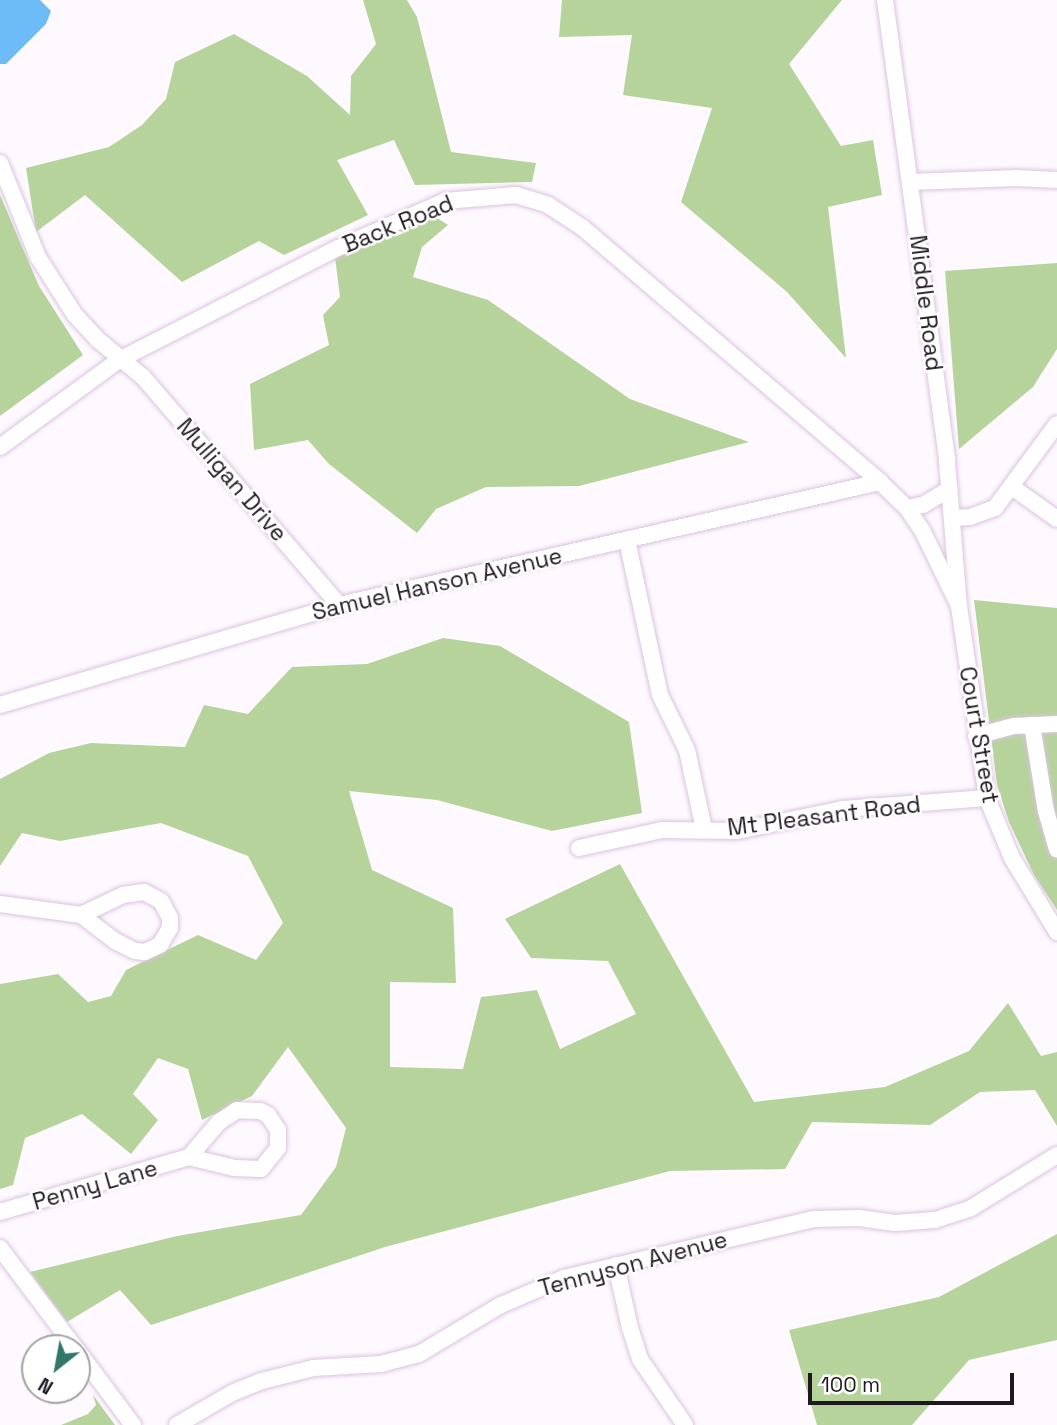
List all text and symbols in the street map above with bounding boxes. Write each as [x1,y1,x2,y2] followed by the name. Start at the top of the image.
[339,189,457,259] street label: Back Road
[904,233,948,373] street label: Middle Road
[171,413,293,547] street label: Mulligan Drive
[309,542,565,626] street label: Samuel Hanson Avenue
[953,664,1005,806] street label: Court Street
[726,790,922,842] street label: Mt Pleasant Road
[29,1154,161,1216] street label: Penny Lane
[535,1226,731,1302] street label: Tennyson Avenue
[21,1334,91,1404] north arrow
[812,1358,1018,1402] scale bar
[821,1371,880,1398] text: 100 m
[34,1372,58,1400] text: N

